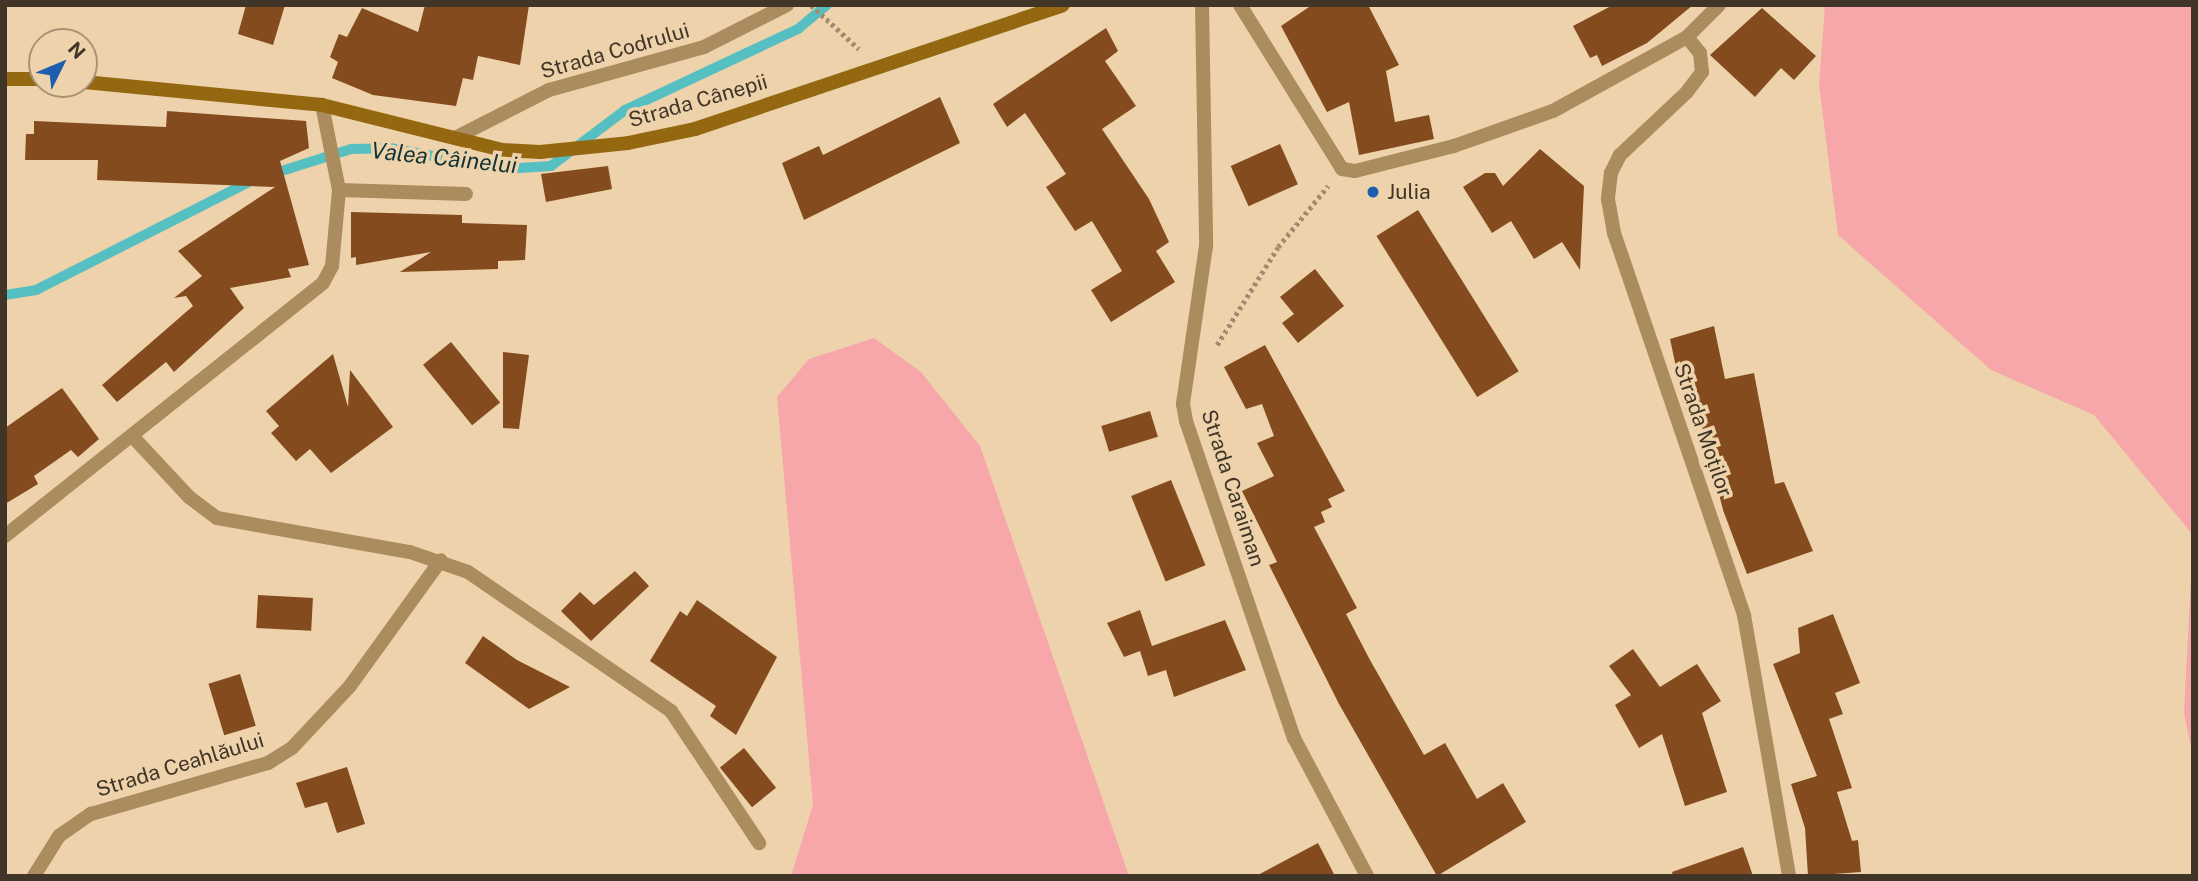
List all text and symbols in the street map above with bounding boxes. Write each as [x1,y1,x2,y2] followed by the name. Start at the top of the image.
[538,18,692,84] street label: Strada Codrului
[28,28,98,98] north arrow
[64,37,90,63] text: N
[626,69,770,133] street label: Strada Cânepii
[370,137,518,179] water label: Valea Câinelui
[1387,179,1431,205] place label: Julia
[1365,184,1381,200] marker: Julia
[1668,360,1738,500] street label: Strada Moților
[1196,407,1270,569] street label: Strada Caraiman
[93,727,267,803] street label: Strada Ceahlăului

